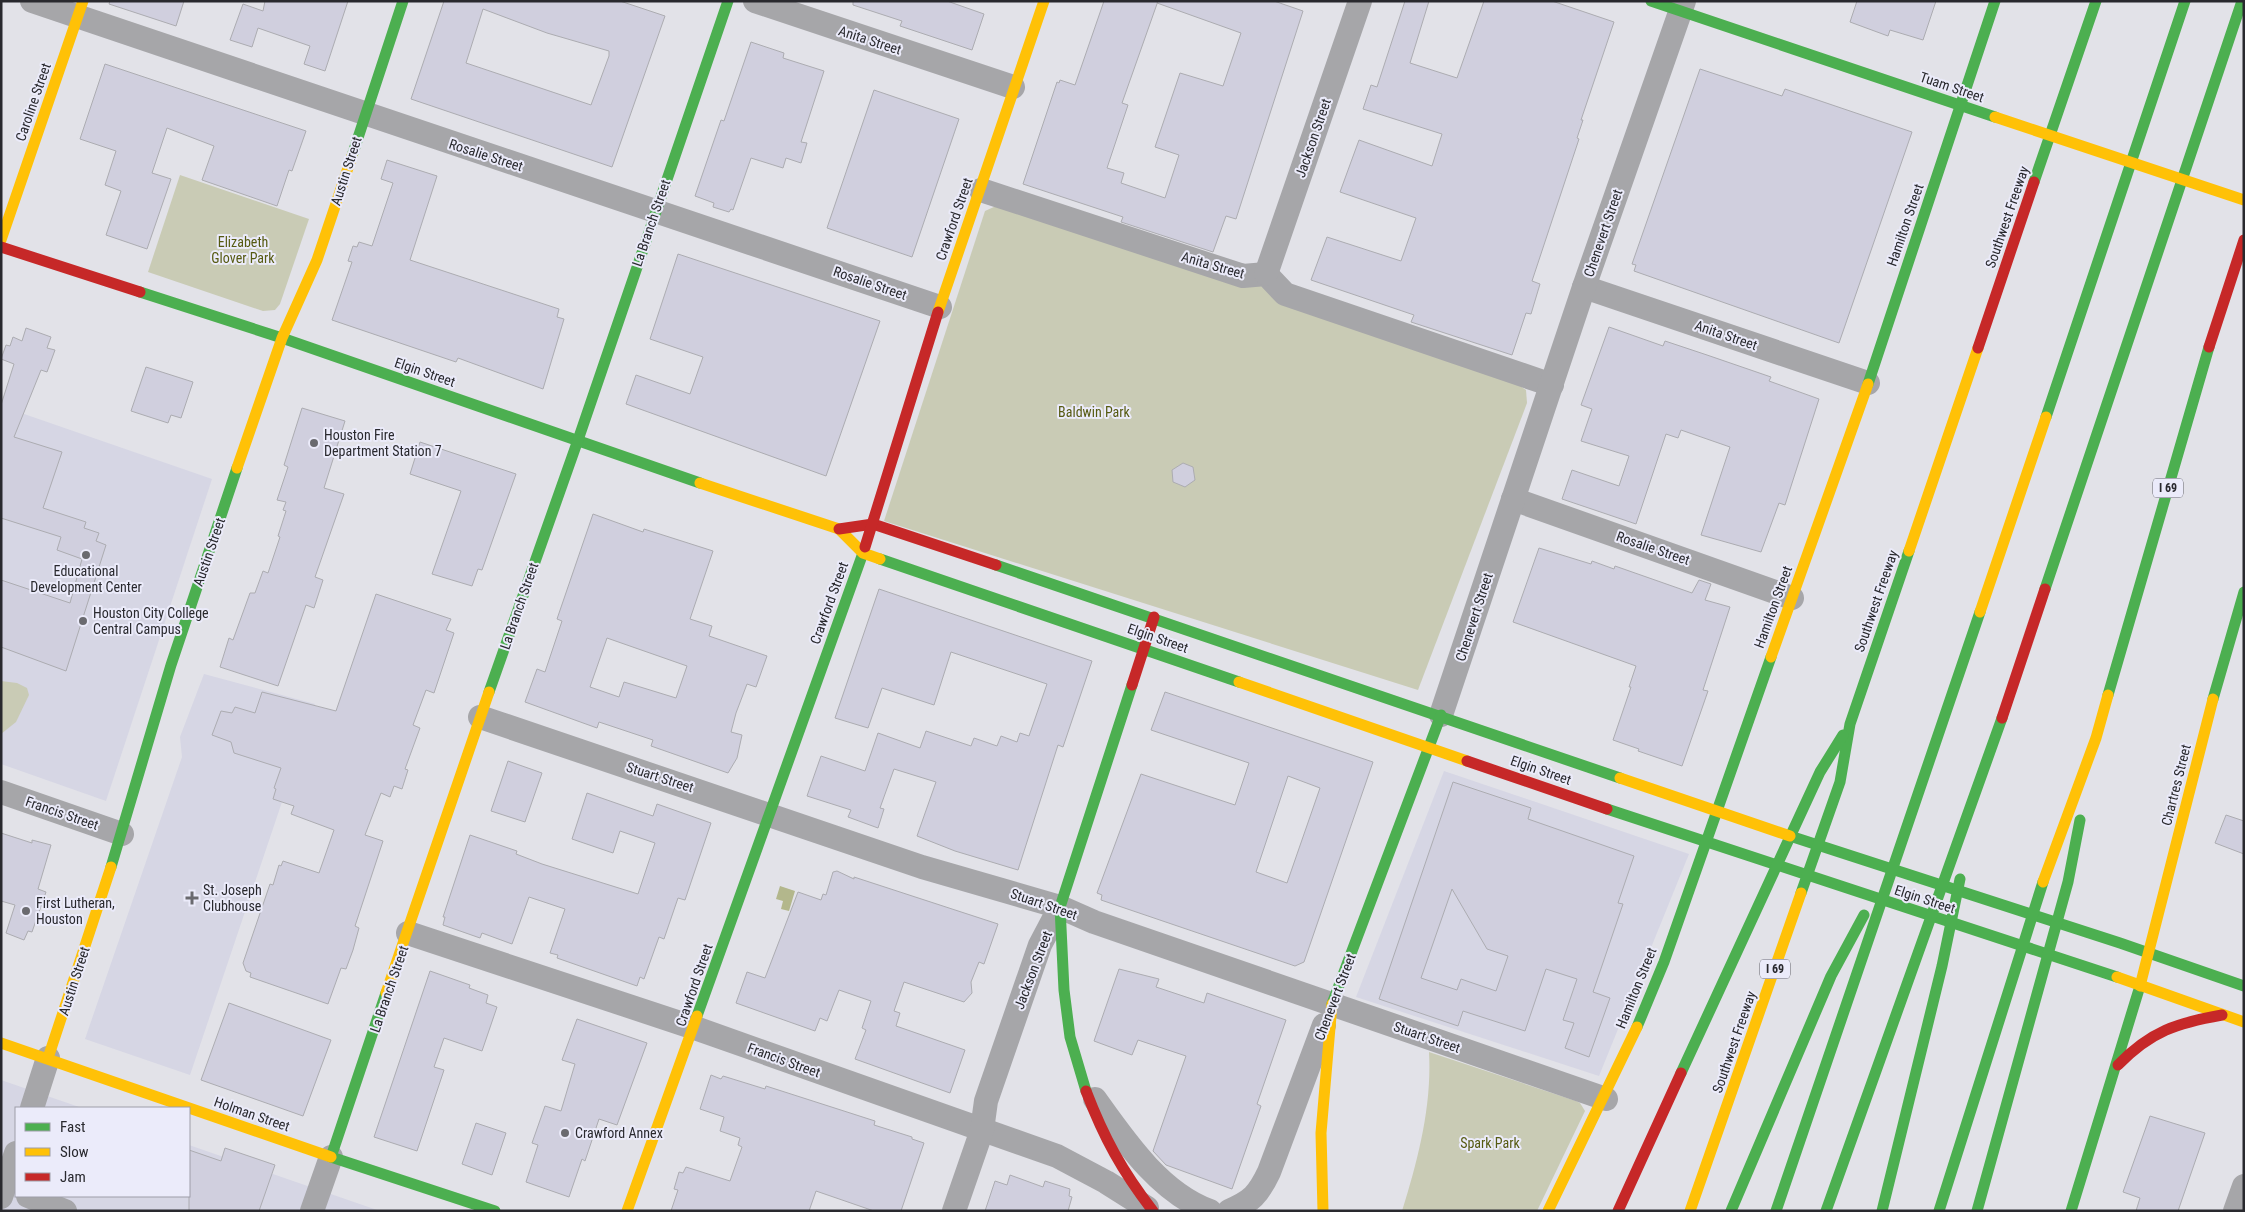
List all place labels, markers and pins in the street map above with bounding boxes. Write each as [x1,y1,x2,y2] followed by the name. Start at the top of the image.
[324,427,442,459] place label: Houston Fire Department Station 7
[308,437,320,449] marker: Houston Fire Department Station 7
[80,549,92,561] marker: Educational Development Center
[30,563,142,595] place label: Educational Development Center
[93,605,209,637] place label: Houston City College Central Campus
[77,615,89,627] marker: Houston City College Central Campus
[203,882,262,914] place label: St. Joseph Clubhouse
[185,891,199,905] marker: St. Joseph Clubhouse
[36,895,115,927] place label: First Lutheran, Houston
[20,905,32,917] marker: First Lutheran, Houston
[575,1125,663,1141] place label: Crawford Annex
[559,1127,571,1139] marker: Crawford Annex

